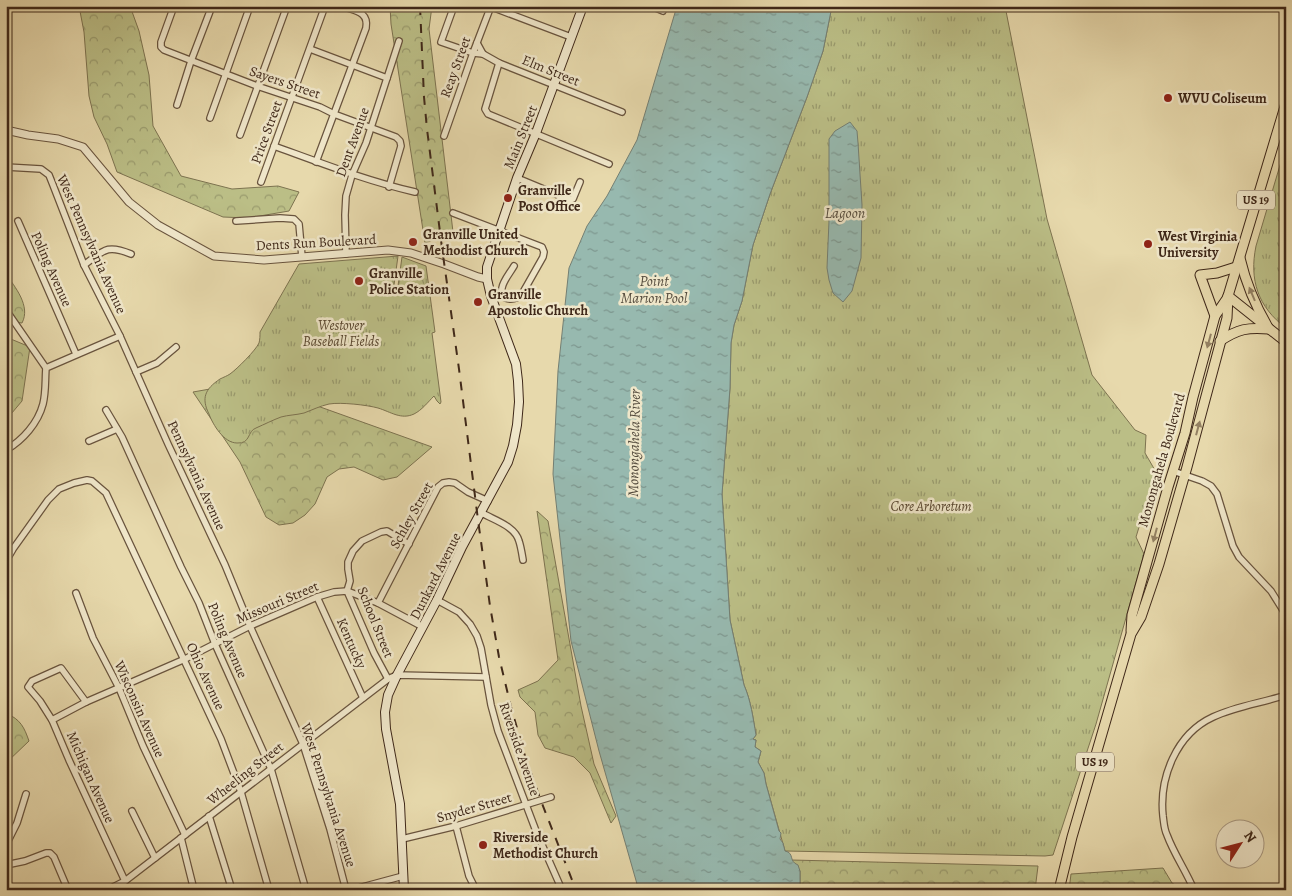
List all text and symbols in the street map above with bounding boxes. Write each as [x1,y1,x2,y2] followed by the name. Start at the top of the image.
[436,33,475,101] street label: Reay Street
[519,50,583,91] street label: Elm Street
[247,61,323,104] street label: Sayers Street
[1177,89,1267,108] place label: WVU Coliseum
[1162,92,1174,104] marker: WVU Coliseum
[246,98,287,166] street label: Price Street
[499,102,542,172] street label: Main Street
[331,105,374,180] street label: Dent Avenue
[52,171,131,317] street label: West Pennsylvania Avenue
[518,181,581,216] place label: Granville Post Office
[1237,190,1275,210] road number: US 19
[502,192,514,204] marker: Granville Post Office
[825,203,865,223] water label: Lagoon
[423,225,528,260] place label: Granville United Methodist Church
[1157,227,1238,262] place label: West Virginia University
[26,229,77,310] street label: Poling Avenue
[255,230,377,255] street label: Dents Run Boulevard
[407,236,419,248] marker: Granville United Methodist Church
[1142,238,1154,250] marker: West Virginia University
[369,264,449,299] place label: Granville Police Station
[620,271,688,308] water label: Point Marion Pool
[353,275,365,287] marker: Granville Police Station
[487,285,589,320] place label: Granville Apostolic Church
[1247,287,1255,301] one-way arrow
[472,296,484,308] marker: Granville Apostolic Church
[303,316,379,351] park label: Westover Baseball Fields
[1204,333,1212,348] one-way arrow
[623,388,645,497] water label: Monongahela River
[1133,391,1190,529] street label: Monongahela Boulevard
[163,417,230,533] street label: Pennsylvania Avenue
[1194,421,1202,436] one-way arrow
[385,478,438,552] street label: Schley Street
[890,497,972,516] park label: Core Arboretum
[1150,527,1158,542] one-way arrow
[405,529,466,623] street label: Dunkard Avenue
[233,576,322,628] street label: Missouri Street
[353,584,399,661] street label: School Street
[203,599,252,681] street label: Poling Avenue
[332,615,371,672] street label: Kentucky
[182,639,229,713] street label: Ohio Avenue
[109,657,169,761] street label: Wisconsin Avenue
[495,700,544,799] street label: Riverside Avenue
[296,720,361,870] street label: West Pennsylvania Avenue
[62,728,119,826] street label: Michigan Avenue
[202,737,288,810] street label: Wheeling Street
[1076,752,1114,772] road number: US 19
[434,788,514,827] street label: Snyder Street
[1214,818,1264,868] north arrow
[1239,827,1261,846] text: N
[493,828,598,863] place label: Riverside Methodist Church
[477,839,489,851] marker: Riverside Methodist Church

